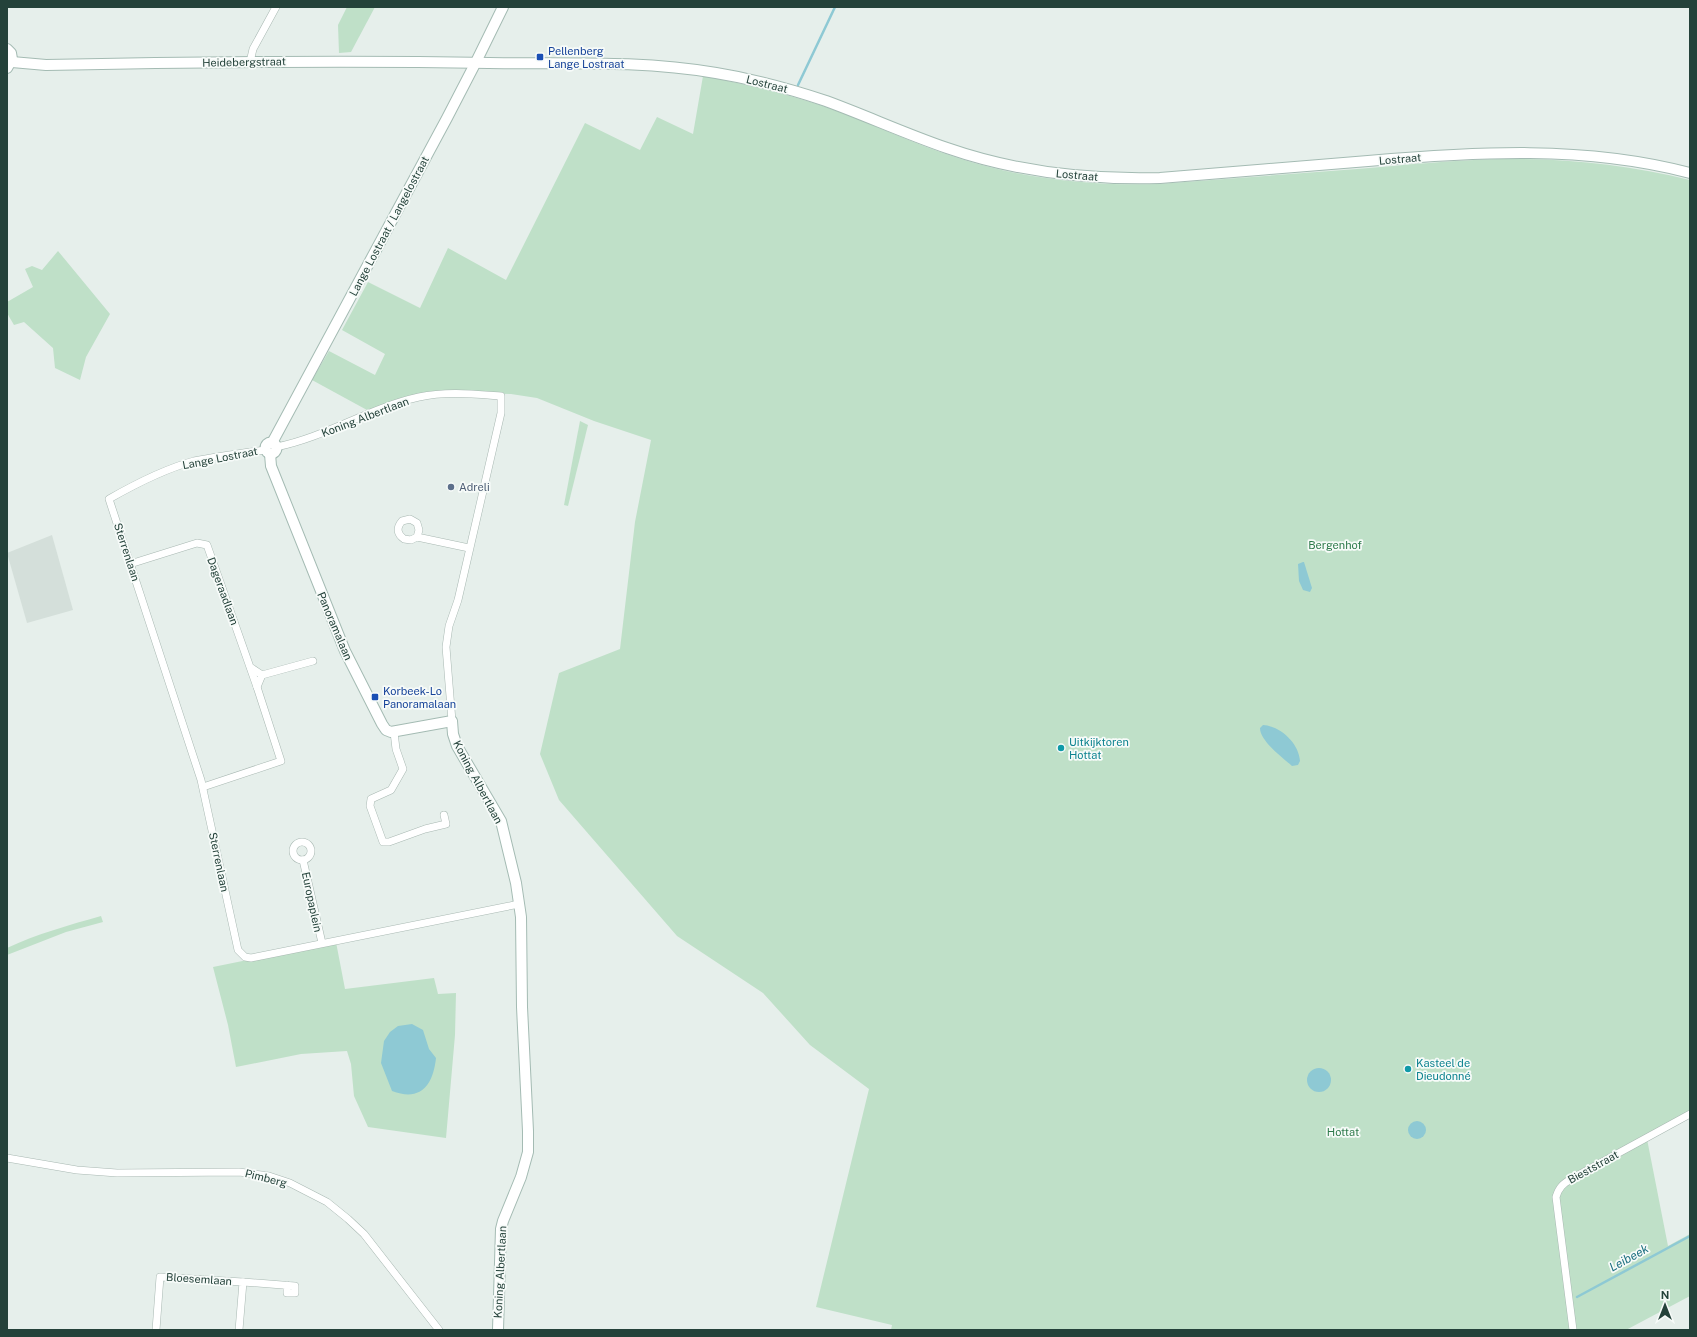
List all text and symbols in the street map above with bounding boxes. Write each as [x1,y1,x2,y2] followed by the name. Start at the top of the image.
[548,45,624,70] place label: Pellenberg Lange Lostraat
[535,52,545,62] marker: Pellenberg Lange Lostraat
[202,55,286,69] street label: Heidebergstraat
[745,73,789,95] street label: Lostraat
[1378,151,1422,167] street label: Lostraat
[347,154,431,298] street label: Lange Lostraat / Langelostraat
[1055,167,1099,183] street label: Lostraat
[320,395,410,439] street label: Koning Albertlaan
[181,445,259,471] street label: Lange Lostraat
[459,481,490,493] place label: Adreli
[446,482,456,492] marker: Adreli
[112,521,142,583] street label: Sterrenlaan
[1308,539,1362,551] park label: Bergenhof
[205,555,241,627] street label: Dageraadlaan
[315,590,355,662] street label: Panoramalaan
[383,685,456,710] place label: Korbeek-Lo Panoramalaan
[370,692,380,702] marker: Korbeek-Lo Panoramalaan
[1069,736,1129,761] place label: Uitkijktoren Hottat
[451,738,505,826] street label: Koning Albertlaan
[1056,743,1066,753] marker: Uitkijktoren Hottat
[207,831,231,893] street label: Sterrenlaan
[300,871,324,933] street label: Europaplein
[1416,1057,1471,1082] place label: Kasteel de Dieudonné
[1403,1064,1413,1074] marker: Kasteel de Dieudonné
[1327,1126,1359,1138] park label: Hottat
[1566,1148,1620,1186] street label: Bieststraat
[244,1167,288,1189] street label: Pimberg
[492,1225,508,1319] street label: Koning Albertlaan
[1607,1241,1651,1274] water label: Leibeek
[166,1271,232,1287] street label: Bloesemlaan
[1645,1285,1685,1325] north arrow
[1661,1289,1669,1301] text: N

